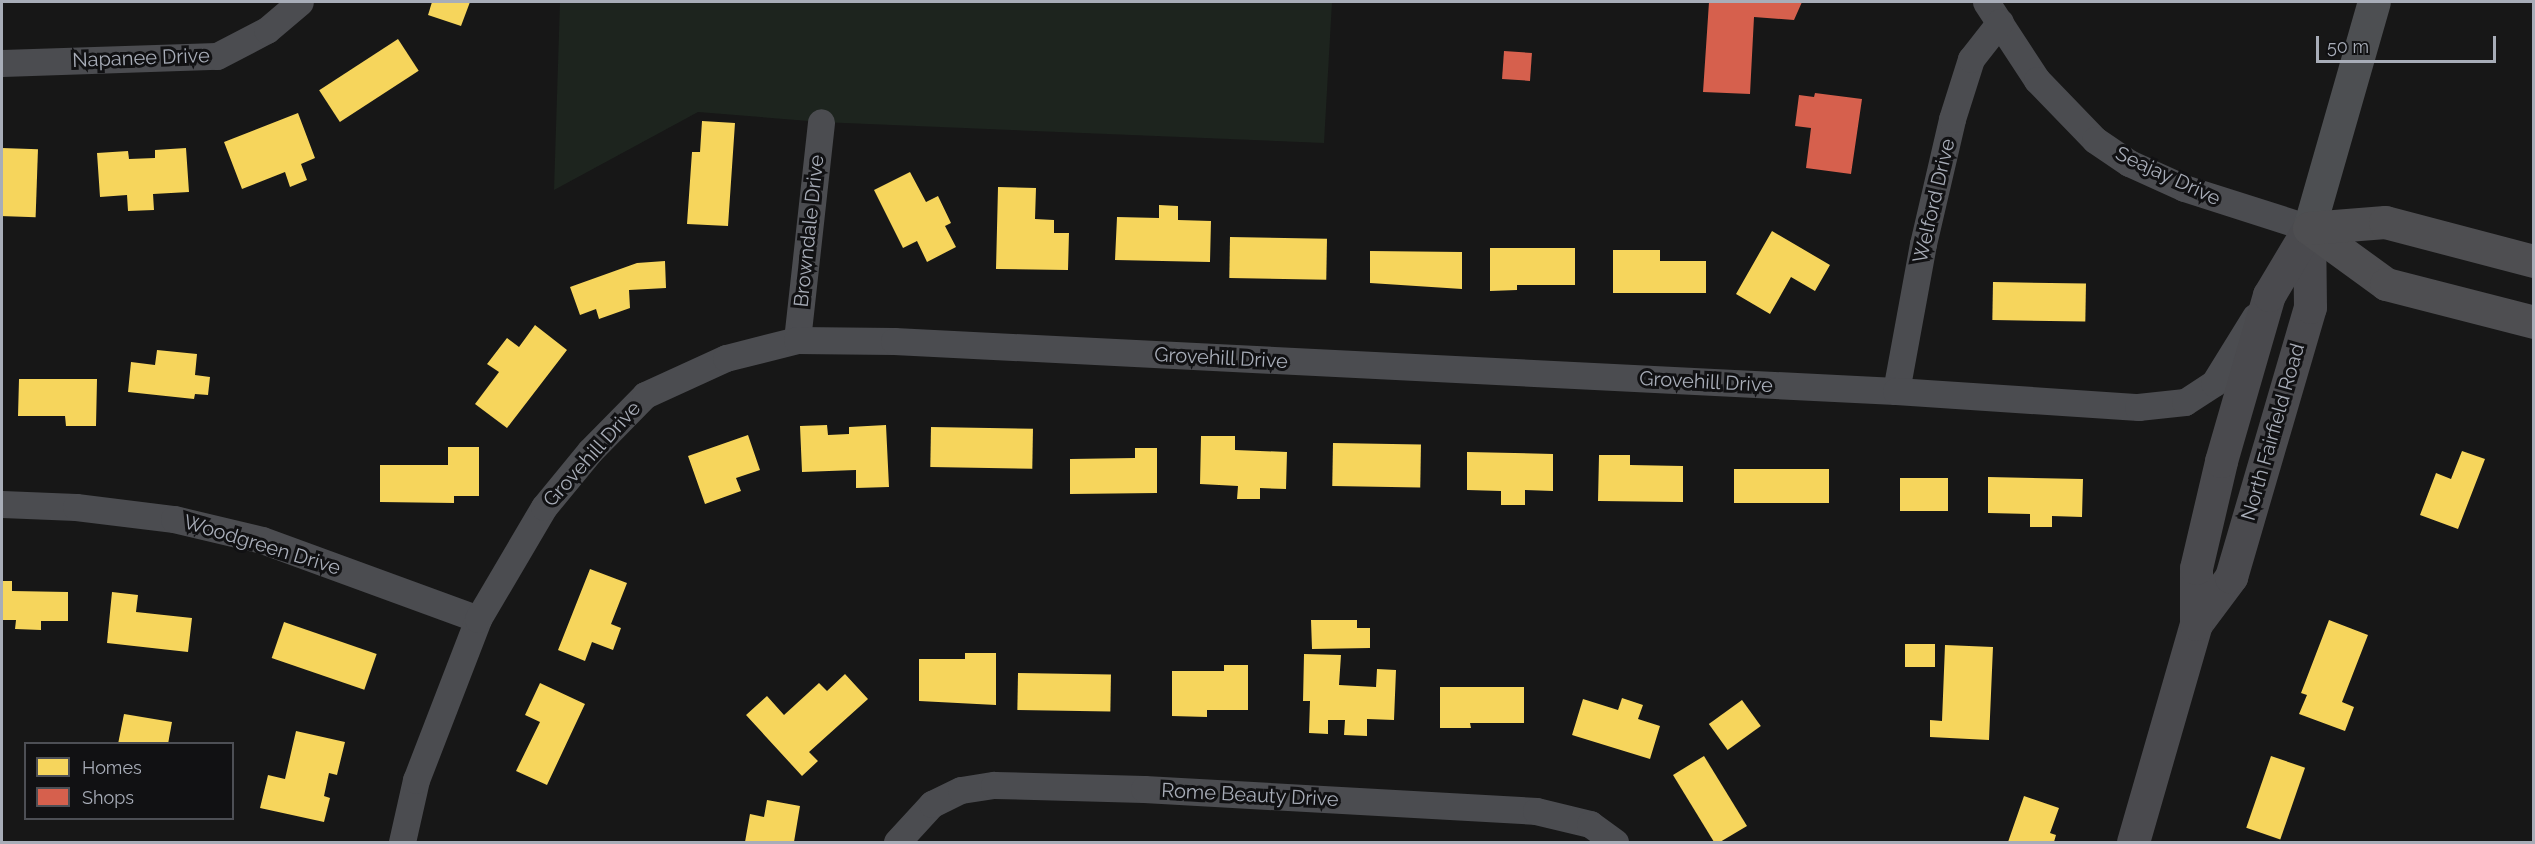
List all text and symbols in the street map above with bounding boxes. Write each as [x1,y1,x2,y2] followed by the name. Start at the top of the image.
[2319,24,2499,62] scale bar
[2327,36,2369,57] text: 50 m
[72,44,210,72] street label: Napanee Drive
[1908,136,1960,266] street label: Welford Drive
[2111,141,2225,211] street label: Seajay Drive
[789,154,829,308] street label: Browndale Drive
[2236,341,2310,523] street label: North Fairfield Road
[1153,343,1289,373] street label: Grovehill Drive
[1638,367,1774,397] street label: Grovehill Drive
[538,396,646,512] street label: Grovehill Drive
[181,510,343,580] street label: Woodgreen Drive
[24,742,234,820] legend
[82,757,142,778] text: Homes
[1160,778,1340,812] street label: Rome Beauty Drive
[82,787,134,808] text: Shops

